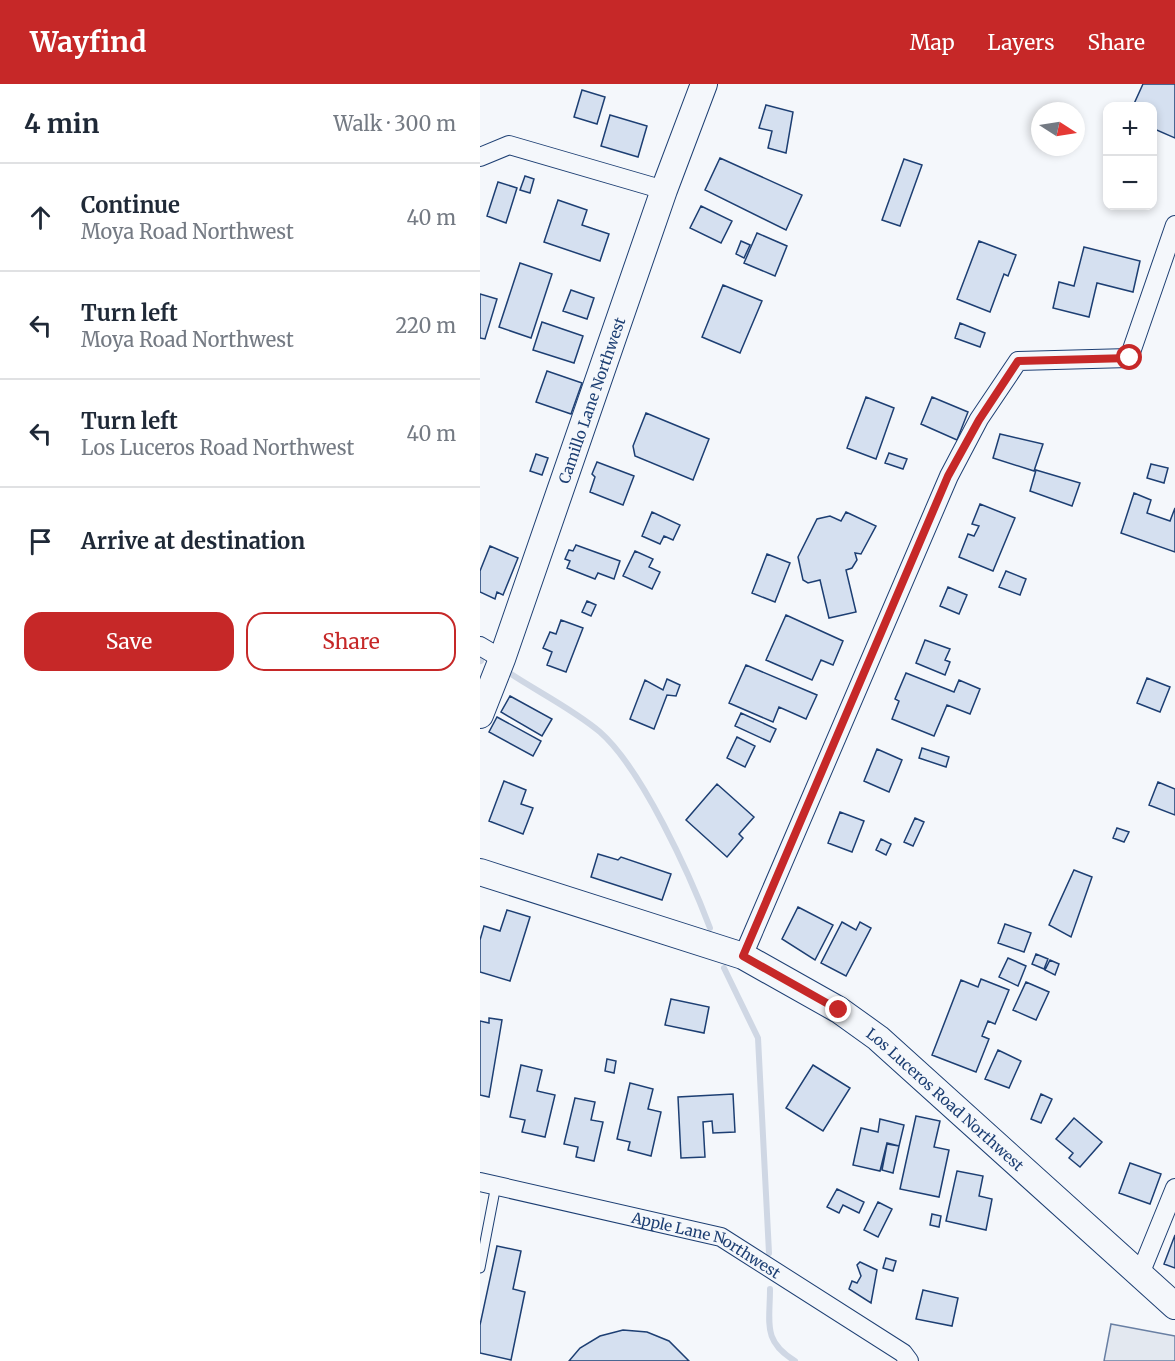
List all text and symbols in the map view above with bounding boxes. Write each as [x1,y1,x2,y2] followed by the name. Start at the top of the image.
[30,24,146,60] text: Wayfind
[910,29,955,56] text: Map
[988,29,1055,56] text: Layers
[1088,29,1145,56] text: Share
[1031,102,1085,156] north arrow
[1103,102,1157,210] map controls
[1103,102,1157,156] button: +
[24,107,99,140] text: 4 min
[334,111,456,136] text: Walk · 300 m
[1103,156,1157,210] button: −
[81,191,180,219] text: Continue
[24,201,57,234] icon: ahead
[406,205,456,230] text: 40 m
[81,219,294,244] text: Moya Road Northwest
[81,299,178,327] text: Turn left
[24,309,57,342] icon: left
[396,313,456,338] text: 220 m
[554,314,629,486] street label: Camillo Lane Northwest
[81,327,294,352] text: Moya Road Northwest
[1116,344,1142,370] route start
[81,407,178,435] text: Turn left
[24,417,57,450] icon: left
[406,421,456,446] text: 40 m
[81,435,354,460] text: Los Luceros Road Northwest
[24,525,57,558] icon: arrive
[81,527,305,555] text: Arrive at destination
[24,612,234,671] button: Save
[246,612,456,671] button: Share
[825,996,851,1022] route end
[863,1023,1028,1175] street label: Los Luceros Road Northwest
[629,1207,784,1282] street label: Apple Lane Northwest

